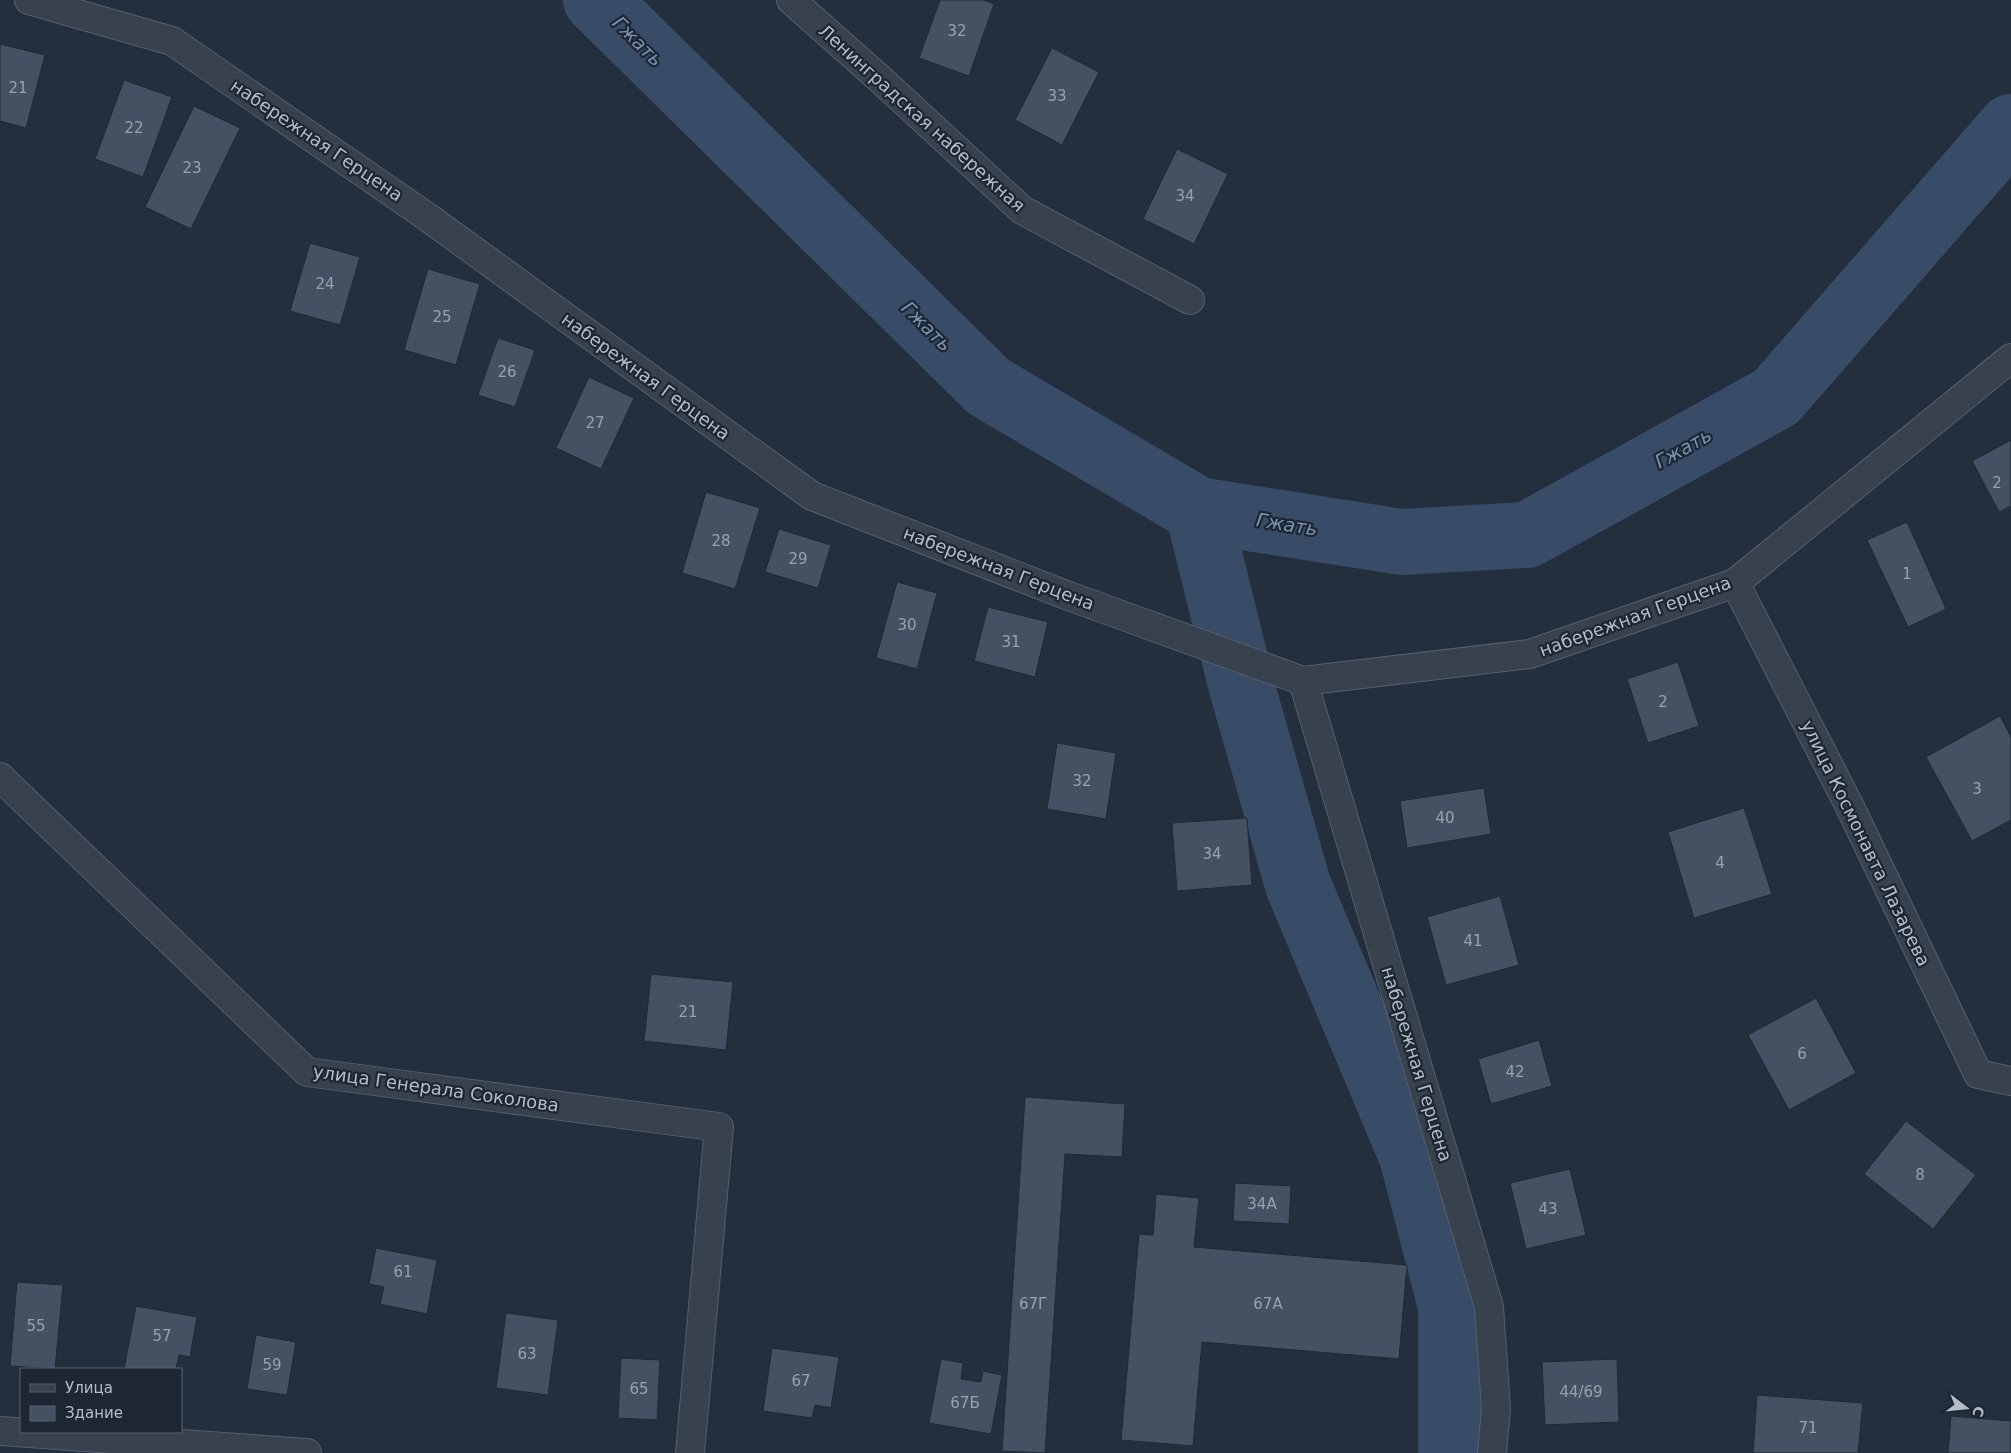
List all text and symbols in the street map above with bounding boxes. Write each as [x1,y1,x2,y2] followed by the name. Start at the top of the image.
[608,11,668,71] water label: Гжать
[815,20,1029,216] street label: Ленинградская набережная
[947,22,967,40] house number: 32
[227,75,407,205] street label: набережная Герцена
[8,79,28,97] house number: 21
[1047,87,1067,105] house number: 33
[124,119,144,137] house number: 22
[182,159,202,177] house number: 23
[1175,187,1195,205] house number: 34
[315,275,335,293] house number: 24
[897,296,957,356] water label: Гжать
[432,308,452,326] house number: 25
[558,308,734,444] street label: набережная Герцена
[497,363,517,381] house number: 26
[585,414,605,432] house number: 27
[1651,423,1715,473] water label: Гжать
[1992,474,2002,492] house number: 2
[1255,508,1319,540] water label: Гжать
[901,522,1097,614] street label: набережная Герцена
[711,532,731,550] house number: 28
[788,550,808,568] house number: 29
[1902,565,1912,583] house number: 1
[1536,571,1734,661] street label: набережная Герцена
[897,616,917,634] house number: 30
[1001,633,1021,651] house number: 31
[1658,693,1668,711] house number: 2
[1797,717,1935,969] street label: улица Космонавта Лазарева
[1072,772,1092,790] house number: 32
[1972,780,1982,798] house number: 3
[1435,809,1455,827] house number: 40
[1202,845,1222,863] house number: 34
[1715,854,1725,872] house number: 4
[1463,932,1483,950] house number: 41
[1377,964,1457,1164] street label: набережная Герцена
[678,1003,698,1021] house number: 21
[1797,1045,1807,1063] house number: 6
[312,1060,560,1116] street label: улица Генерала Соколова
[1505,1063,1525,1081] house number: 42
[1915,1166,1925,1184] house number: 8
[1247,1195,1277,1213] house number: 34А
[1538,1200,1558,1218] house number: 43
[393,1263,413,1281] house number: 61
[1019,1295,1047,1313] house number: 67Г
[1253,1295,1283,1313] house number: 67А
[26,1317,46,1335] house number: 55
[152,1327,172,1345] house number: 57
[517,1345,537,1363] house number: 63
[262,1356,282,1374] house number: 59
[20,1368,182,1433] legend
[791,1372,811,1390] house number: 67
[65,1379,113,1397] text: Улица
[629,1380,649,1398] house number: 65
[1559,1383,1603,1401] house number: 44/69
[1941,1383,1991,1433] north arrow
[950,1394,980,1412] house number: 67Б
[65,1404,123,1422] text: Здание
[1969,1404,1988,1419] text: С
[1798,1419,1818,1437] house number: 71

